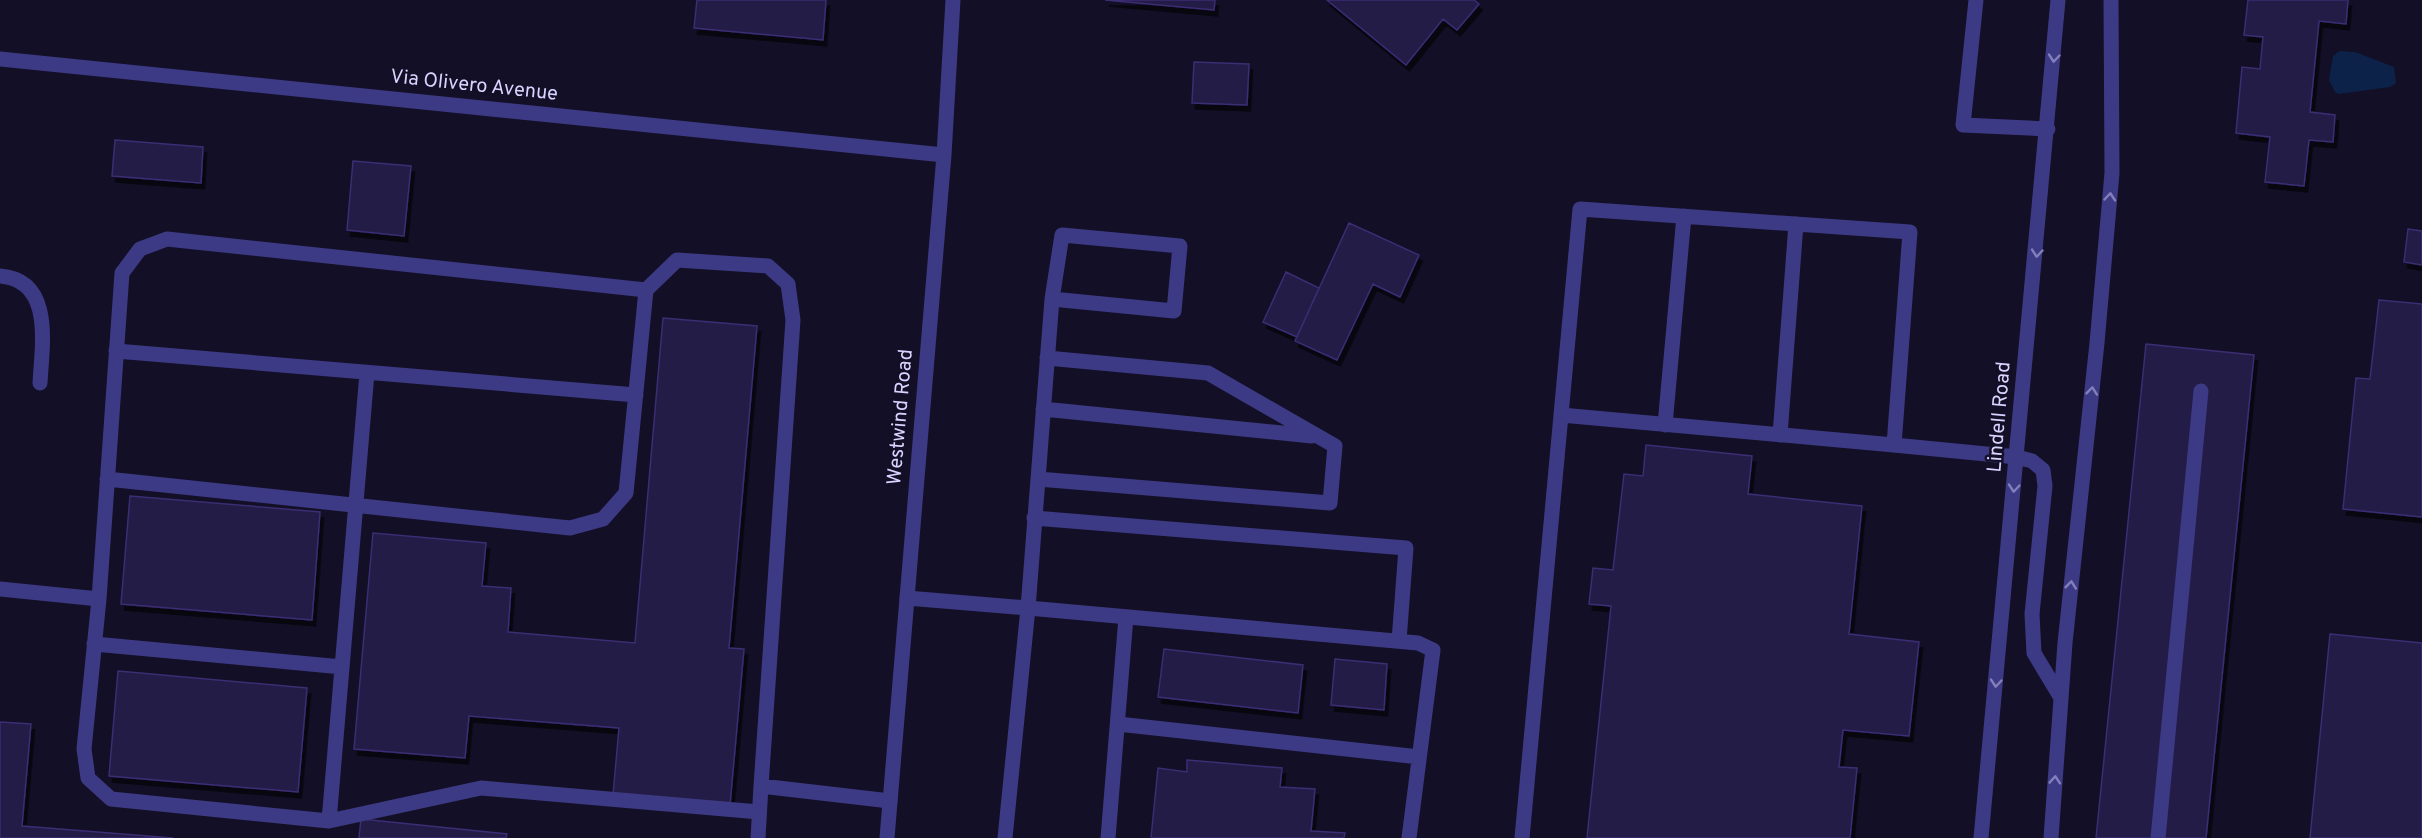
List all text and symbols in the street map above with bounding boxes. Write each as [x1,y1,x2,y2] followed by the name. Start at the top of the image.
[2047,54,2060,63] one-way arrow
[389,64,559,108] street label: Via Olivero Avenue
[2103,193,2116,202] one-way arrow
[2031,248,2044,257] one-way arrow
[882,348,920,486] street label: Westwind Road
[1982,360,2018,474] street label: Lindell Road
[2085,387,2098,396] one-way arrow
[2008,484,2021,493] one-way arrow
[2064,581,2077,590] one-way arrow
[1990,678,2003,687] one-way arrow
[2048,775,2061,784] one-way arrow

